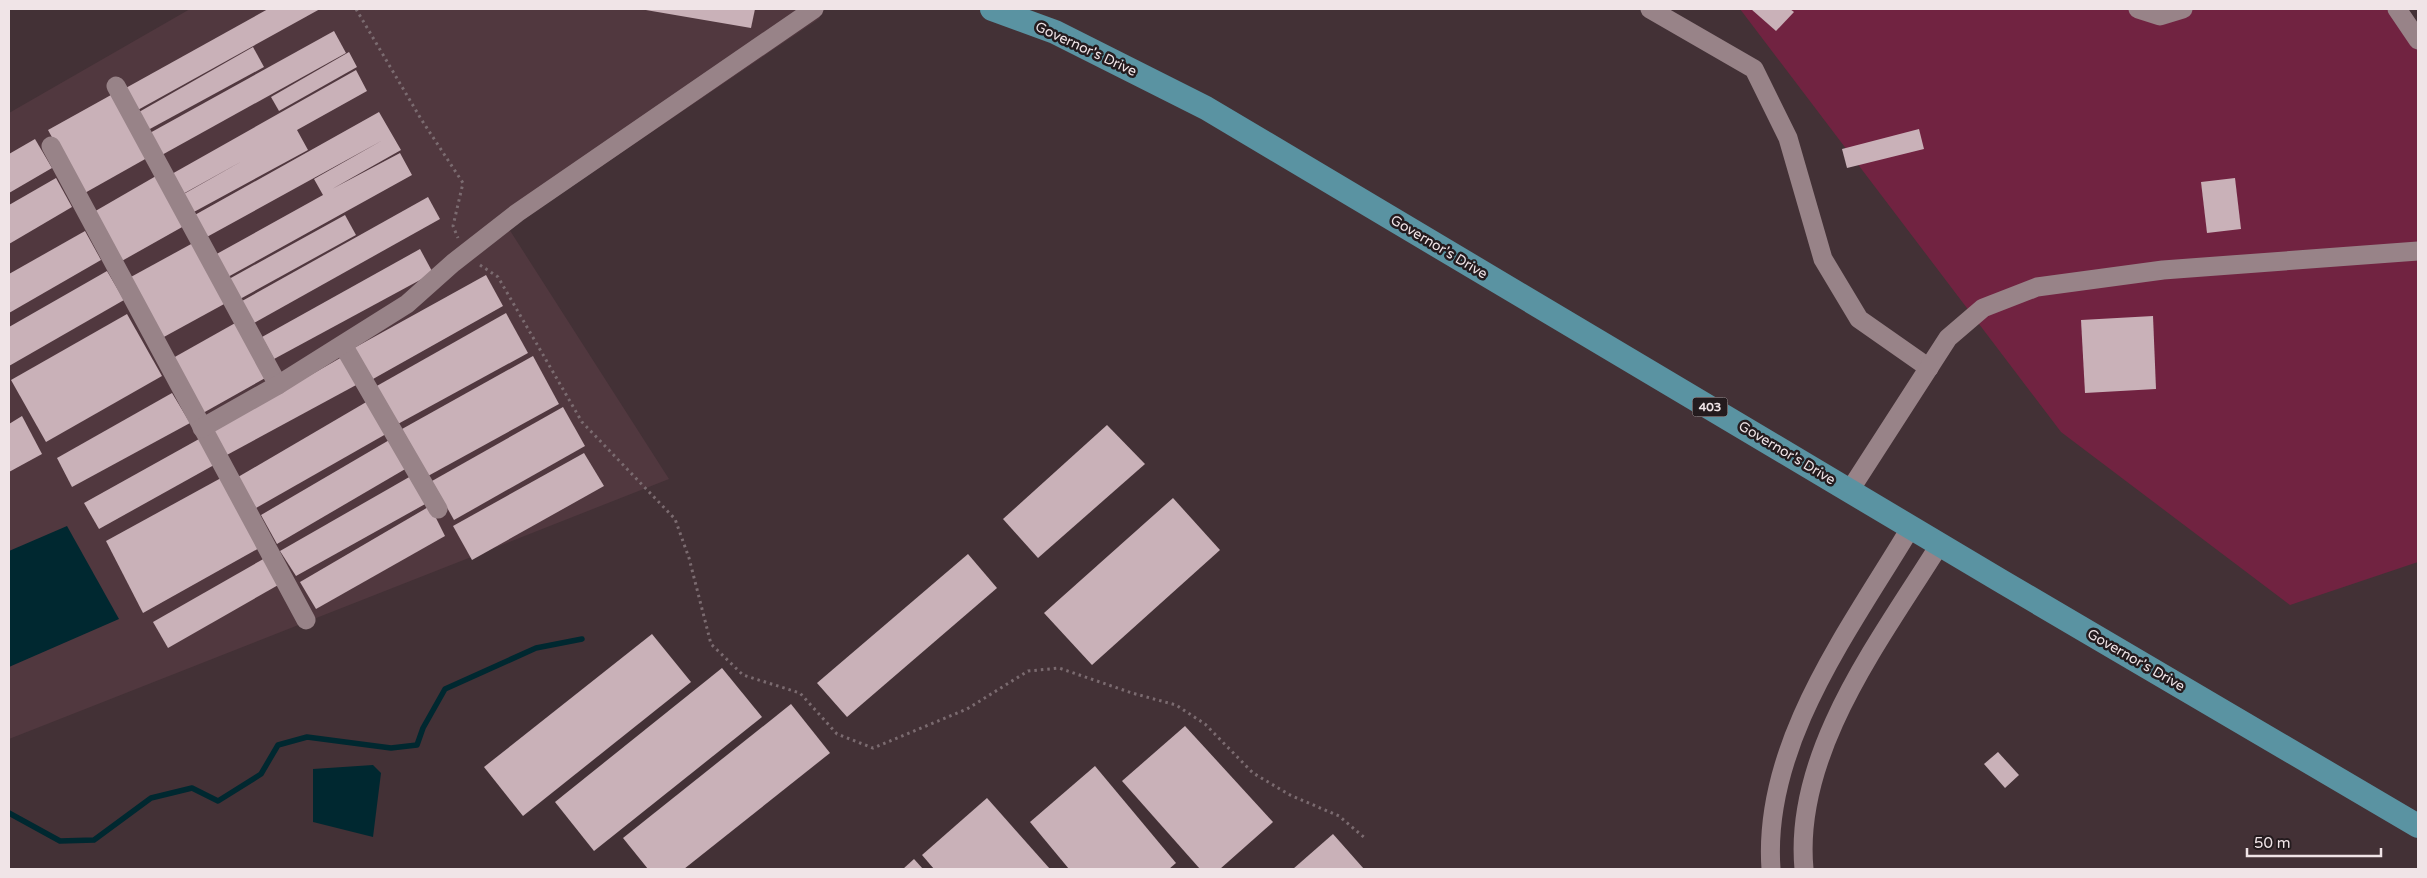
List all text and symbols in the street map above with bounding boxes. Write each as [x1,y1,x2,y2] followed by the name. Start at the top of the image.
[1033,18,1139,80] street label: Governor's Drive
[1387,211,1491,283] street label: Governor's Drive
[1692,398,1728,417] road number: 403
[1735,417,1839,489] street label: Governor's Drive
[2084,625,2188,695] street label: Governor's Drive
[2247,826,2381,858] scale bar
[2254,834,2291,852] text: 50 m

